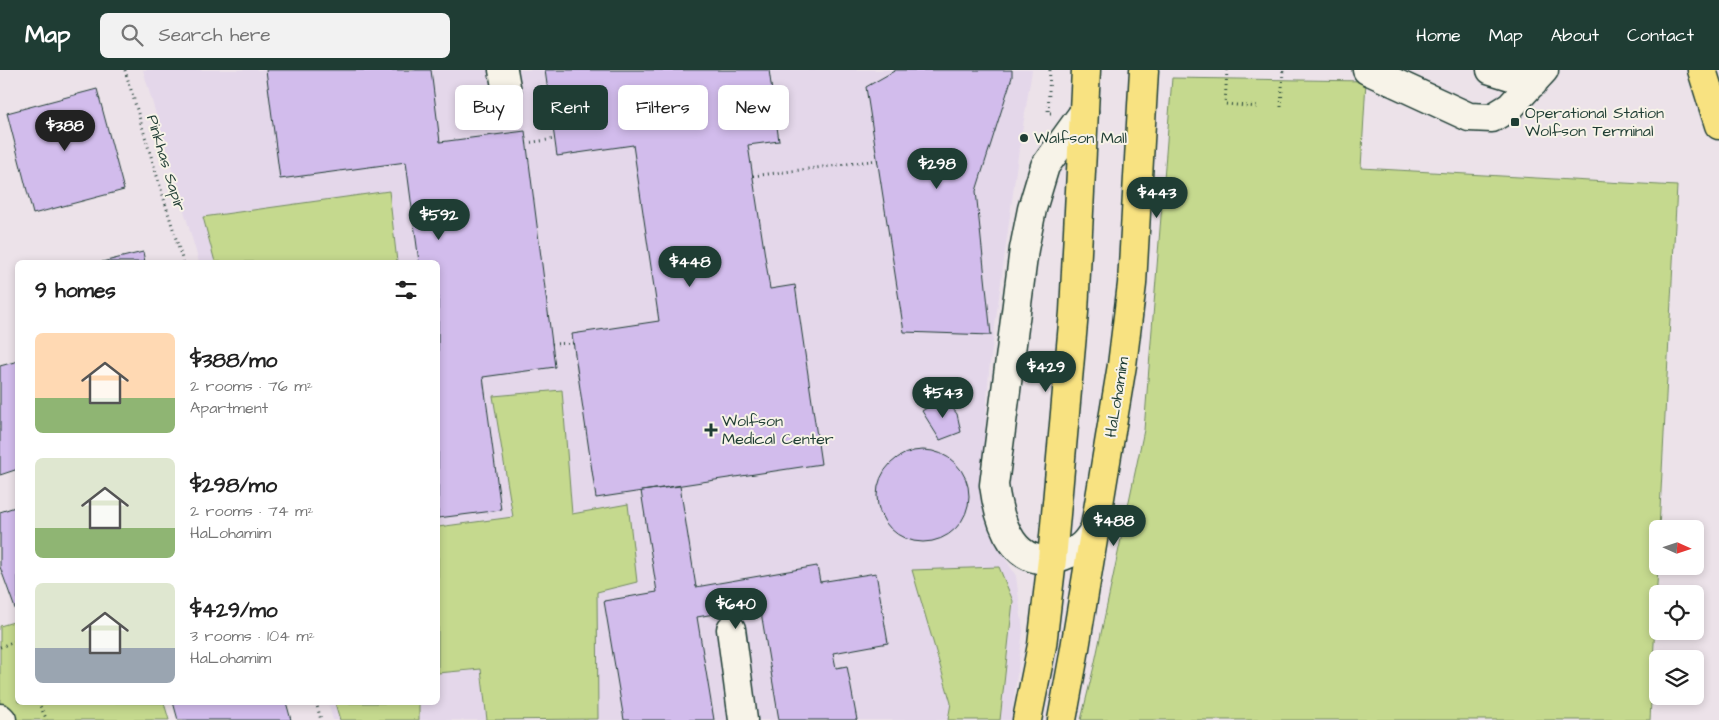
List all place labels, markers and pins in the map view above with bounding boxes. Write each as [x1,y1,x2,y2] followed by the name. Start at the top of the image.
[1525,102,1664,142] place label: Operational Station Wolfson Terminal
[35,109,95,152] pin: $388
[1509,116,1521,128] marker: Operational Station Wolfson Terminal
[1034,127,1127,149] place label: Walfson Mall
[1018,132,1030,144] marker: Walfson Mall
[907,148,967,190] pin: $298
[1127,176,1187,219] pin: $443
[409,198,469,241] pin: $592
[660,246,720,288] pin: $448
[1016,350,1076,393] pin: $429
[913,376,973,419] pin: $543
[722,410,834,450] place label: Wolfson Medical Center
[704,423,718,437] marker: Wolfson Medical Center
[1084,504,1144,547] pin: $488
[706,588,766,630] pin: $640

